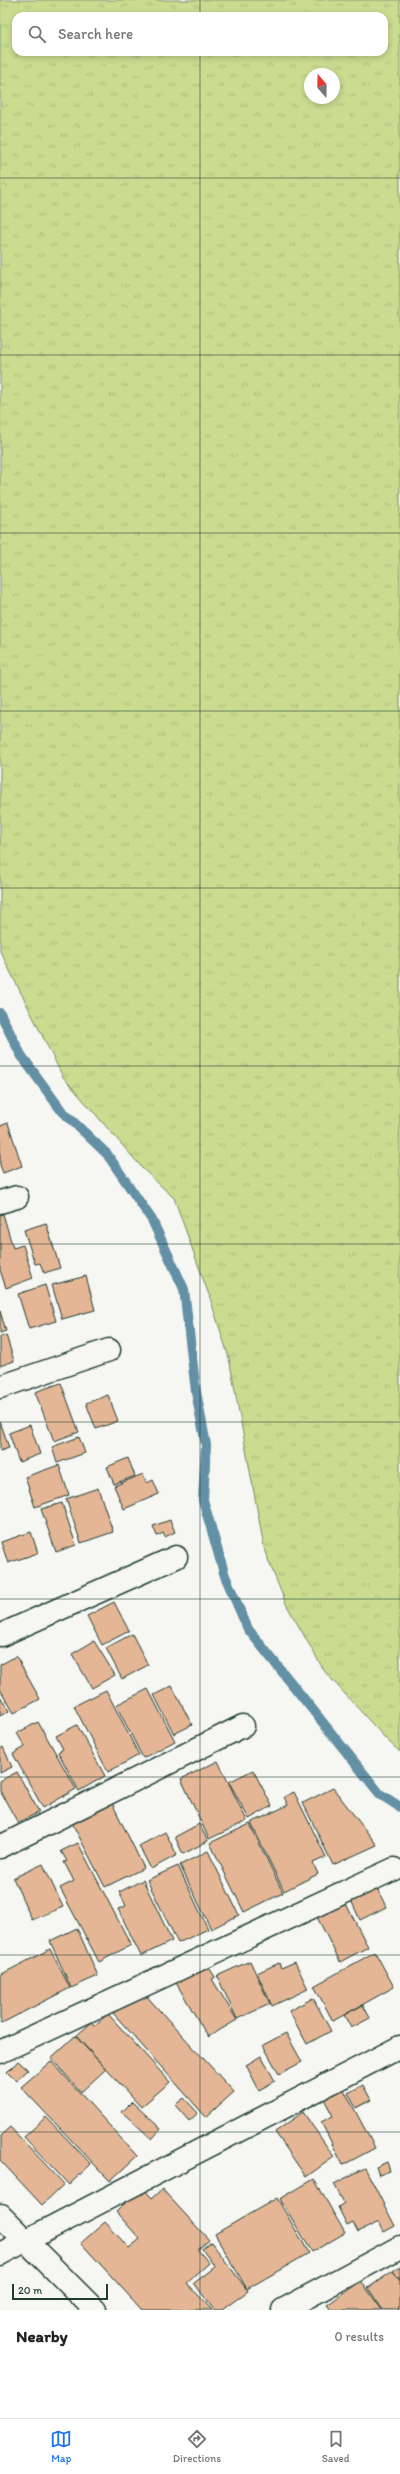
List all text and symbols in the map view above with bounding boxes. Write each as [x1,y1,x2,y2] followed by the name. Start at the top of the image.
[12,12,388,56] search box
[26,23,48,45] icon: search
[58,25,133,43] text: Search here
[304,68,340,104] north arrow
[12,2282,108,2301] scale bar
[18,2284,42,2297] text: 20 m
[16,2326,68,2346] text: Nearby
[334,2329,384,2344] text: 0 results
[50,2428,72,2465] tab: Map
[173,2428,221,2465] tab: Directions
[322,2428,350,2465] tab: Saved

